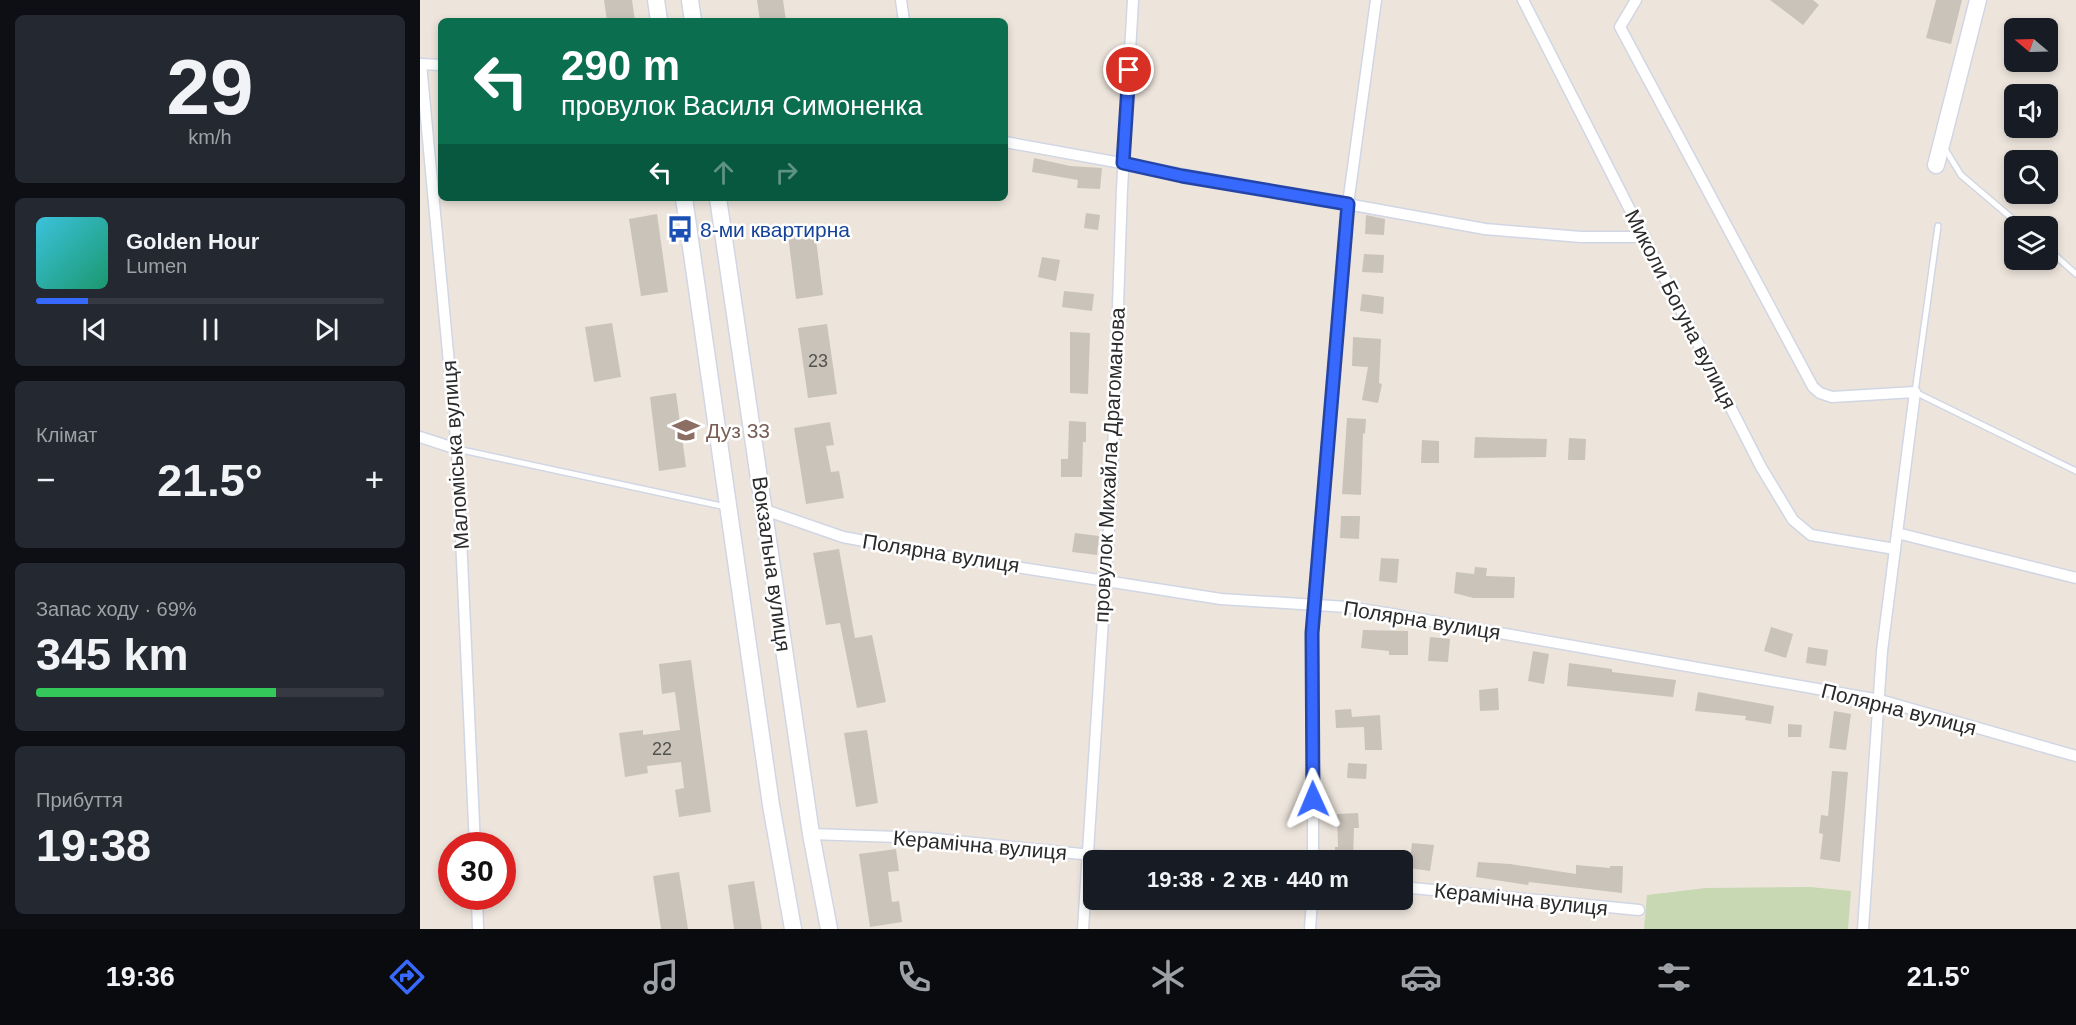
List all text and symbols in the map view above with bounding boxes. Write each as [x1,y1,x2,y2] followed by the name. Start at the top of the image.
[2004,18,2058,72] north arrow
[2004,18,2058,270] map controls
[462,42,540,120] icon: left
[561,42,680,89] text: 290 m
[167,43,253,131] text: 29
[1103,44,1154,95] pin
[1112,53,1145,86] icon: arrive
[2004,84,2058,138] button: sound
[561,91,923,121] text: провулок Василя Симоненка
[188,126,232,148] text: km/h
[2004,150,2058,204] button: search
[644,156,677,189] icon: left
[707,156,740,189] icon: ahead
[770,156,803,189] icon: right
[1621,206,1741,412] street label: Миколи Богуна вулиця
[665,214,695,244] bus stop icon: 8-ми квартирна
[2004,216,2058,270] button: layers
[700,218,850,241] place label: 8-ми квартирна
[126,229,259,254] text: Golden Hour
[126,255,187,277] text: Lumen
[1089,306,1129,623] street label: провулок Михайла Драгоманова
[78,313,111,346] icon: previous
[194,313,227,346] icon: pause
[310,313,343,346] icon: next
[808,351,828,371] house number: 23
[437,360,473,550] street label: Маломіська вулиця
[671,415,701,445] school or university icon: Дуз 33
[706,419,770,442] place label: Дуз 33
[36,424,97,446] text: Клімат
[157,455,263,506] text: 21.5°
[36,461,55,498] text: −
[365,461,384,498] text: +
[748,475,796,653] street label: Вокзальна вулиця
[861,529,1021,577] street label: Полярна вулиця
[1342,596,1502,644] street label: Полярна вулиця
[36,598,197,620] text: Запас ходу · 69%
[36,629,189,680] text: 345 km
[1819,679,1979,739] street label: Полярна вулиця
[652,739,672,759] house number: 22
[1281,767,1345,831] position arrow
[36,789,123,811] text: Прибуття
[36,820,151,871] text: 19:38
[892,826,1068,864] street label: Керамічна вулиця
[438,832,516,910] speed limit sign: 30
[1147,867,1349,892] text: 19:38 · 2 хв · 440 m
[1433,878,1609,920] street label: Керамічна вулиця
[386,956,428,998] icon: directions
[640,956,682,998] icon: music
[893,956,935,998] icon: phone
[1147,956,1189,998] icon: climate
[1400,956,1442,998] icon: car
[1653,956,1695,998] icon: filters
[106,962,175,992] text: 19:36
[1907,962,1970,992] text: 21.5°

